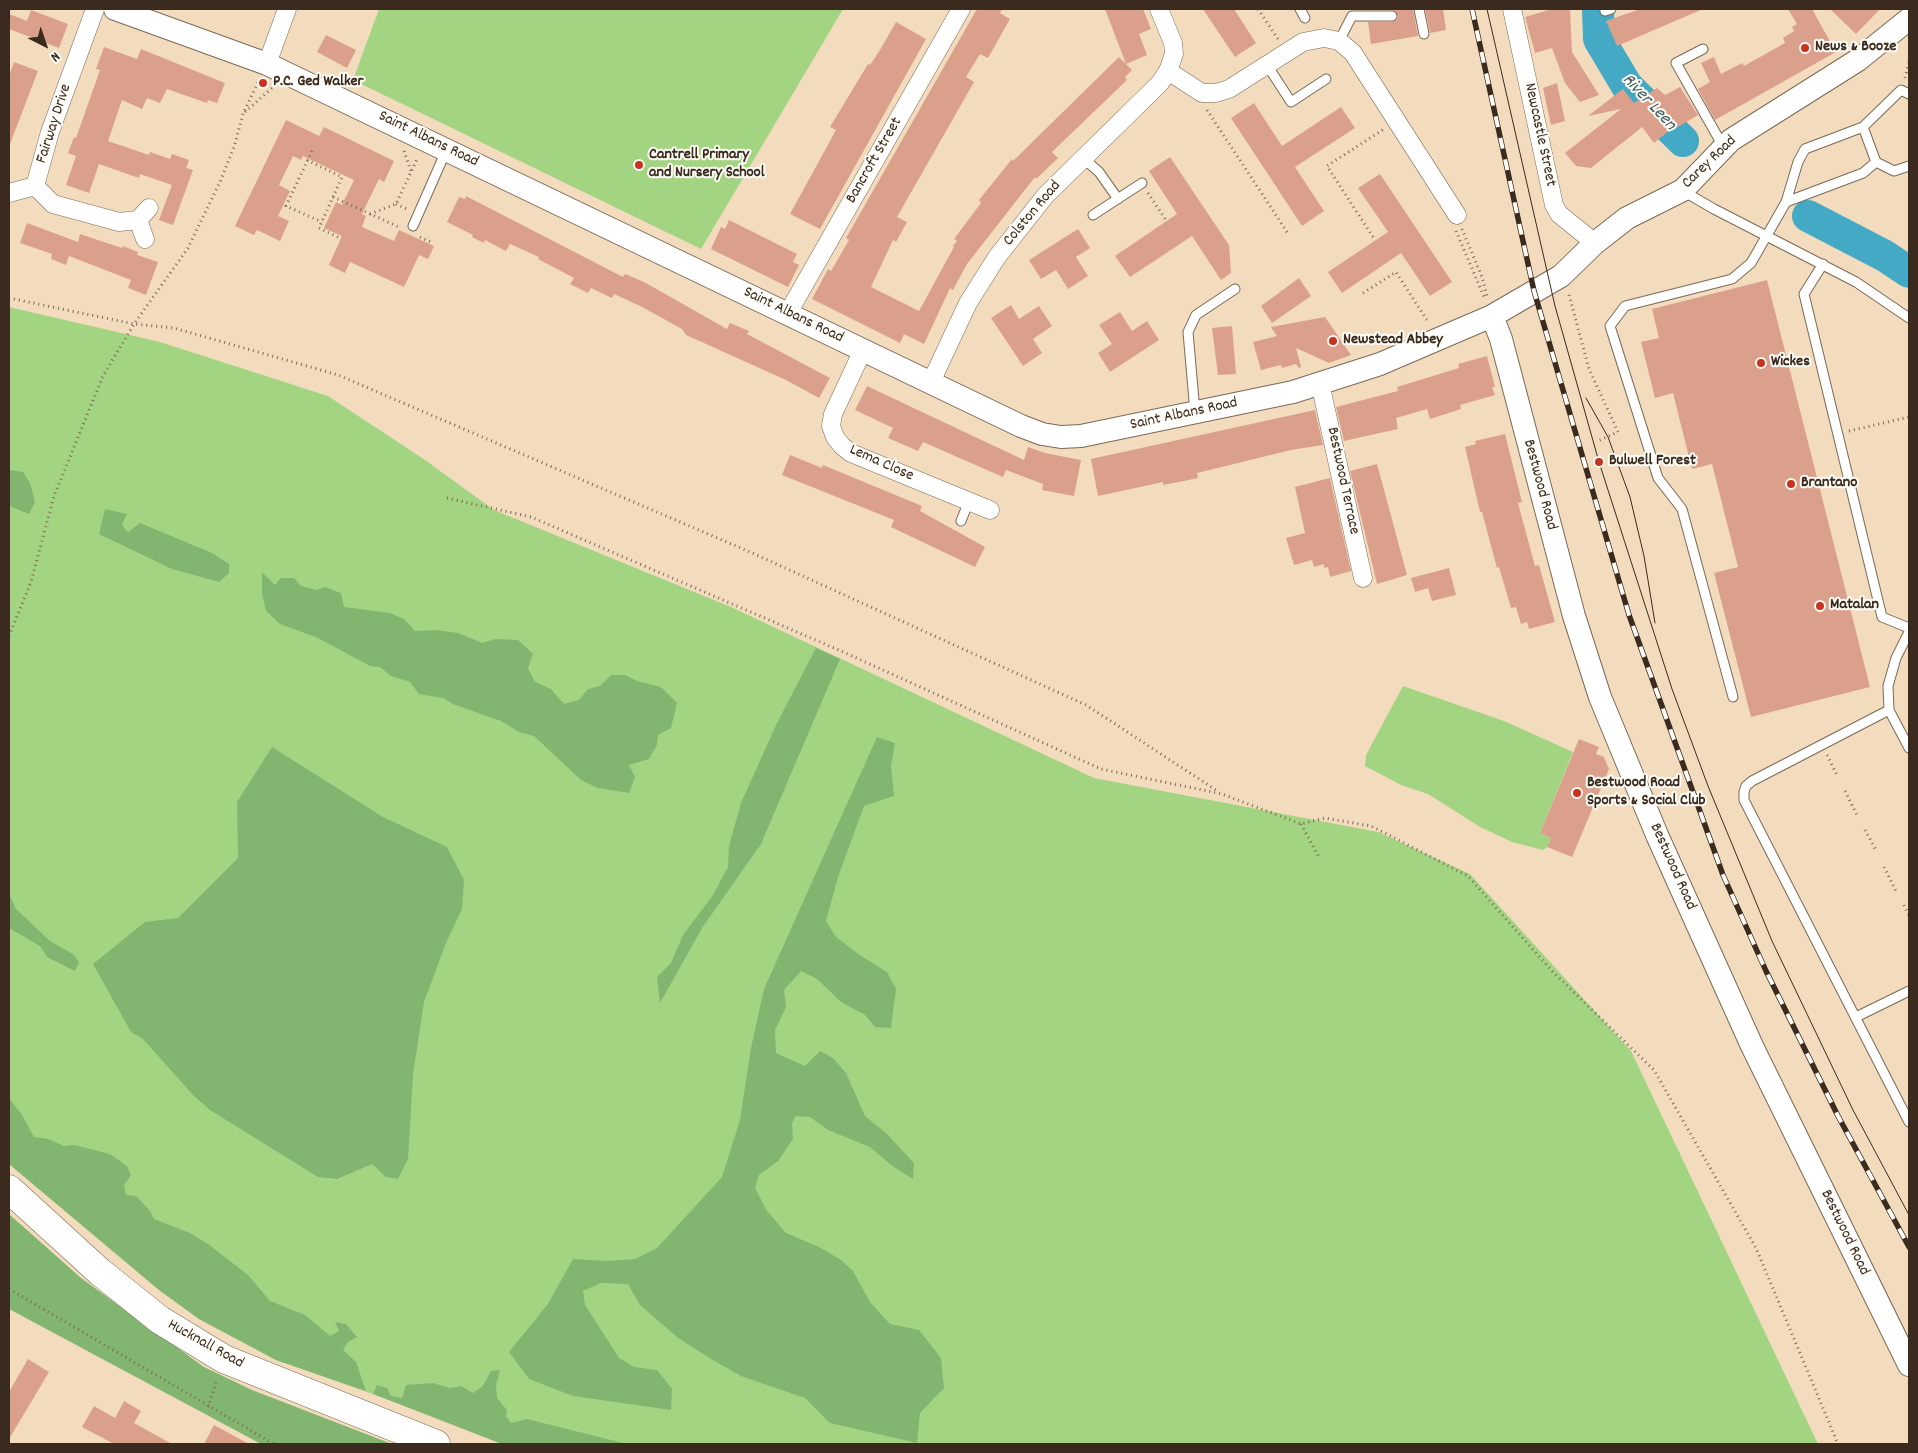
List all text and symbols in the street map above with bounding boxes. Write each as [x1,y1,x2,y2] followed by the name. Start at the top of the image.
[20,20,70,70] north arrow
[1815,38,1896,58] place label: News & Booze
[1799,42,1811,54] marker: News & Booze
[46,46,64,66] text: N
[1616,70,1680,136] water label: River Leen
[273,73,363,93] place label: P.C. Ged Walker
[257,77,269,89] marker: P.C. Ged Walker
[33,82,77,166] street label: Fairway Drive
[1519,82,1559,188] street label: Newcastle Street
[375,107,481,173] street label: Saint Albans Road
[843,115,907,207] street label: Bancroft Street
[1679,132,1741,194] street label: Carey Road
[649,146,765,184] place label: Cantrell Primary and Nursery School
[633,159,645,171] marker: Cantrell Primary and Nursery School
[1000,177,1066,251] street label: Colston Road
[740,283,846,349] street label: Saint Albans Road
[1343,331,1443,351] place label: Newstead Abbey
[1327,335,1339,347] marker: Newstead Abbey
[1771,353,1810,373] place label: Wickes
[1755,357,1767,369] marker: Wickes
[1129,394,1239,436] street label: Saint Albans Road
[1321,426,1363,536] street label: Bestwood Terrace
[1518,438,1560,532] street label: Bestwood Road
[846,441,916,487] street label: Lema Close
[1609,452,1696,472] place label: Bulwell Forest
[1593,456,1605,468] marker: Bulwell Forest
[1801,474,1857,494] place label: Brantano
[1785,478,1797,490] marker: Brantano
[1830,596,1879,616] place label: Matalan
[1814,600,1826,612] marker: Matalan
[1587,774,1706,812] place label: Bestwood Road Sports & Social Club
[1571,787,1583,799] marker: Bestwood Road Sports & Social Club
[1644,821,1700,913] street label: Bestwood Road
[1815,1187,1873,1279] street label: Bestwood Road
[164,1316,246,1374] street label: Hucknall Road

